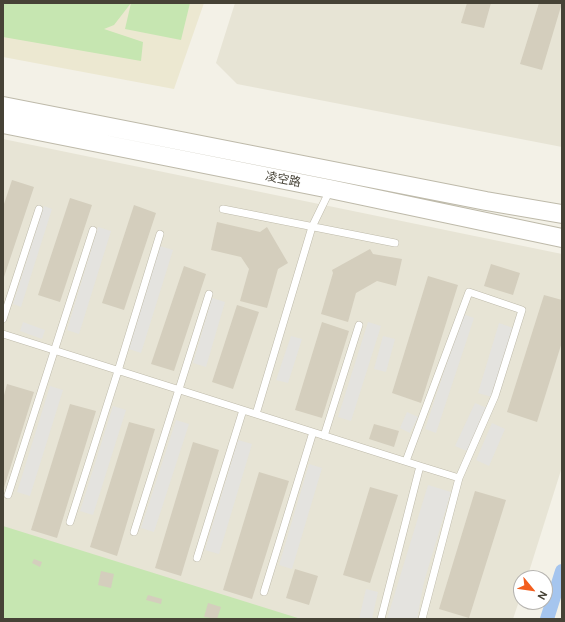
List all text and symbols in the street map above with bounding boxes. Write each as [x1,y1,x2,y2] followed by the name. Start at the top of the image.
[264,169,302,191] street label: 凌空路
[513,570,553,610] north arrow
[535,588,551,602] text: N

